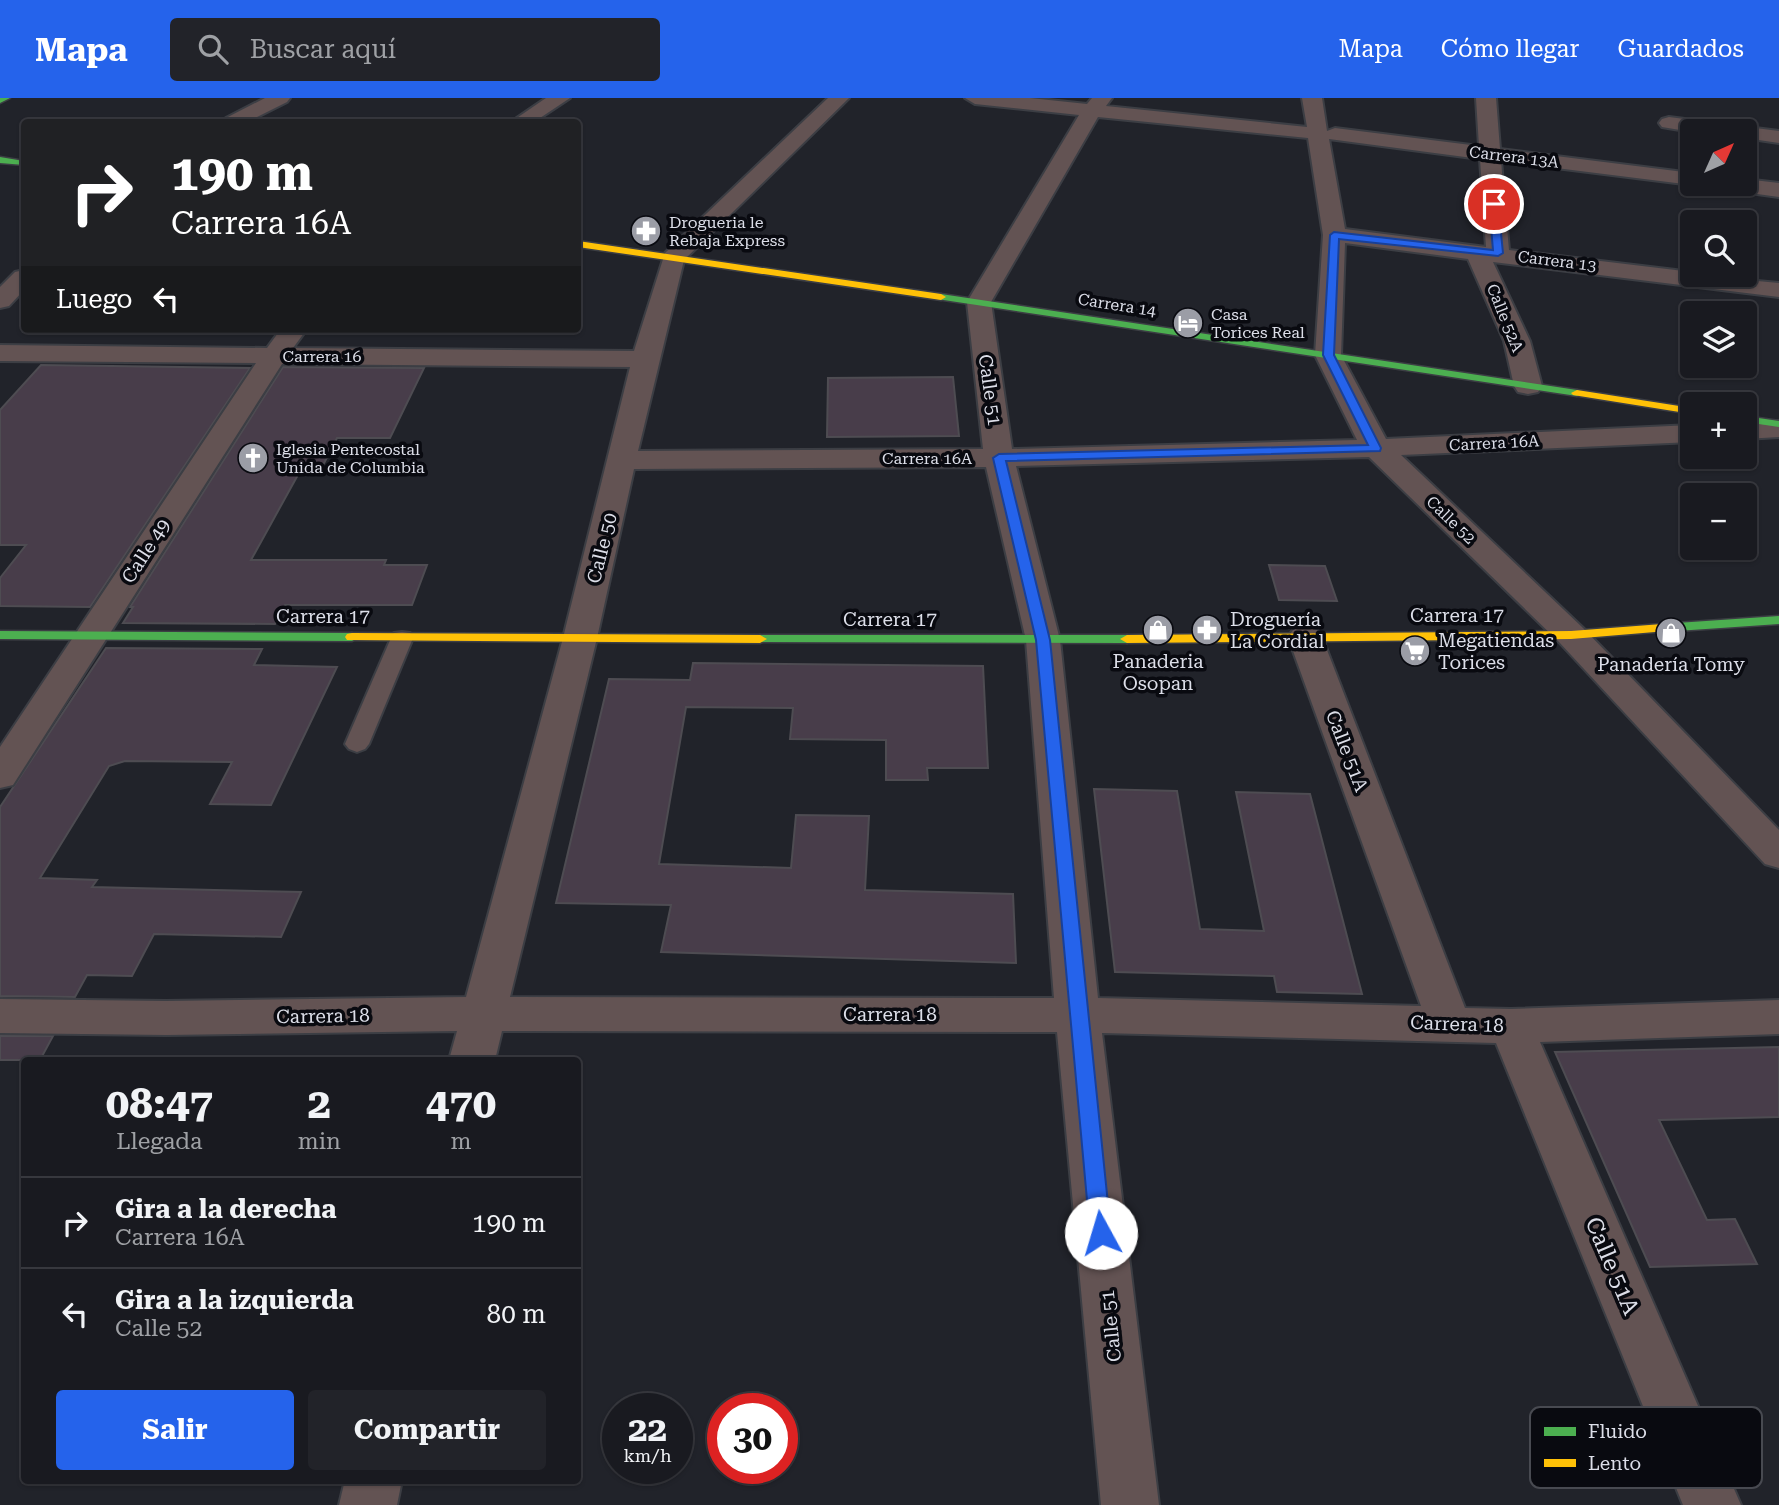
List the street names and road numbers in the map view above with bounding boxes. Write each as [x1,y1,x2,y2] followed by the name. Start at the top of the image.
[1468,142,1561,172] street label: Carrera 13A
[1517,247,1597,275] street label: Carrera 13
[1483,281,1528,356] street label: Calle 52A
[1077,289,1158,321] street label: Carrera 14
[283,347,362,366] street label: Carrera 16
[974,353,1006,427] street label: Calle 51
[1448,431,1540,455] street label: Carrera 16A
[882,449,973,468] street label: Carrera 16A
[1423,492,1479,548] street label: Calle 52
[582,510,622,586] street label: Calle 50
[117,514,175,588] street label: Calle 49
[1410,604,1504,627] street label: Carrera 17
[276,605,370,628] street label: Carrera 17
[843,608,937,631] street label: Carrera 17
[1321,707,1373,796] street label: Calle 51A
[843,1003,937,1026] street label: Carrera 18
[276,1004,370,1028] street label: Carrera 18
[1410,1011,1504,1037] street label: Carrera 18
[1579,1213,1645,1319] street label: Calle 51A
[1096,1289,1126,1363] street label: Calle 51

